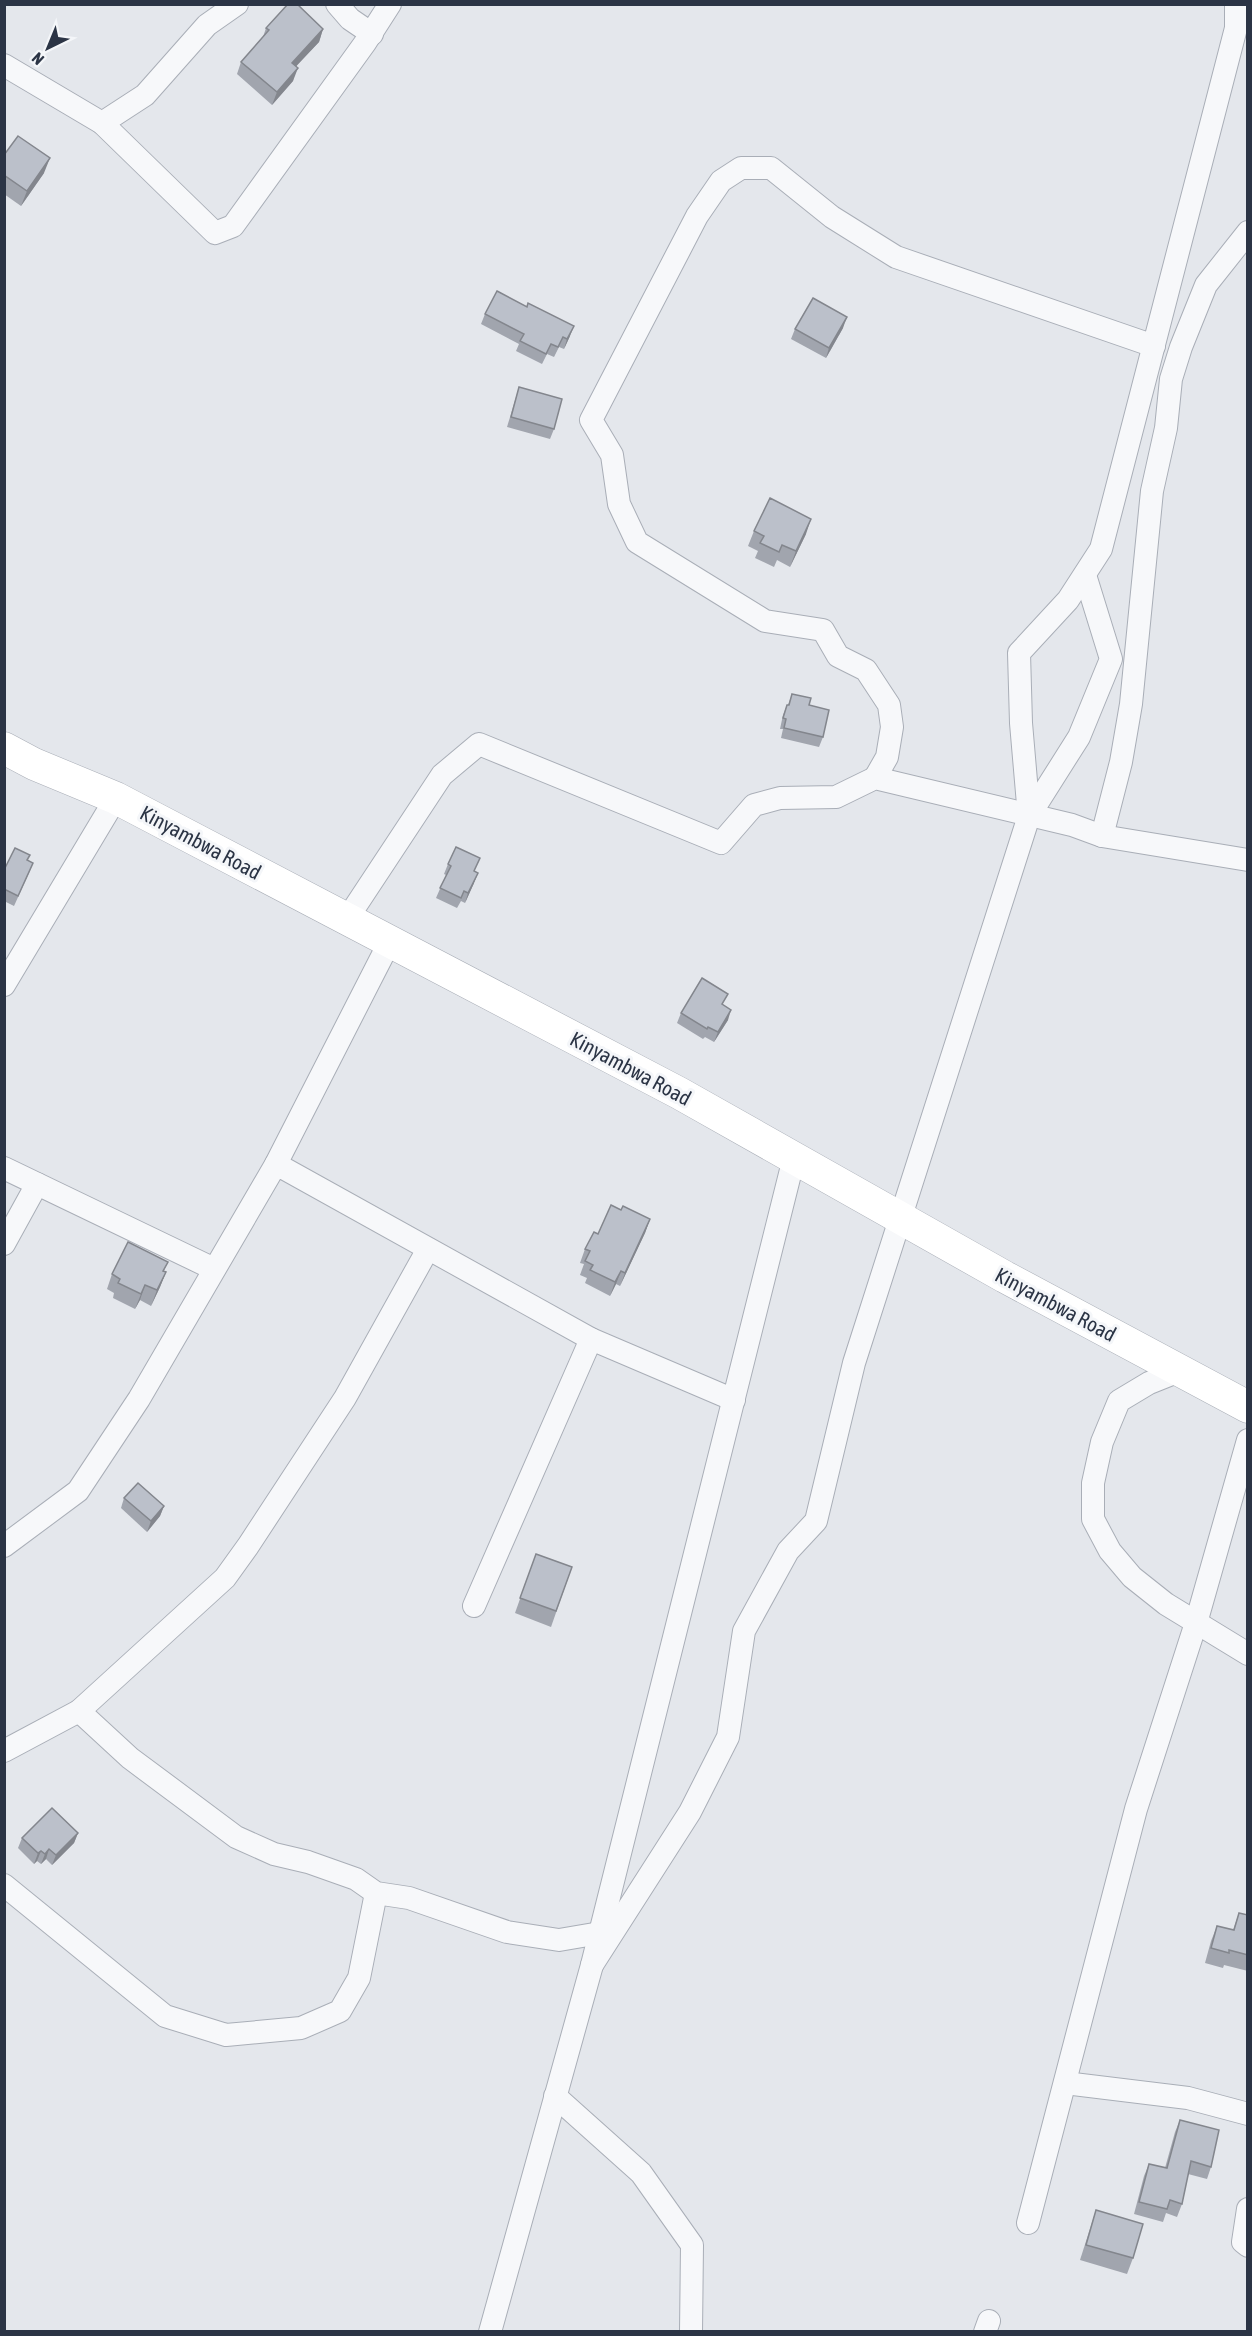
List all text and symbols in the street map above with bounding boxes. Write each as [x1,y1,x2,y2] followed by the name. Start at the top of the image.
[18,18,78,78] north arrow
[28,49,47,69] text: N
[136,800,266,884] street label: Kinyambwa Road
[566,1026,696,1110] street label: Kinyambwa Road
[991,1262,1121,1346] street label: Kinyambwa Road

